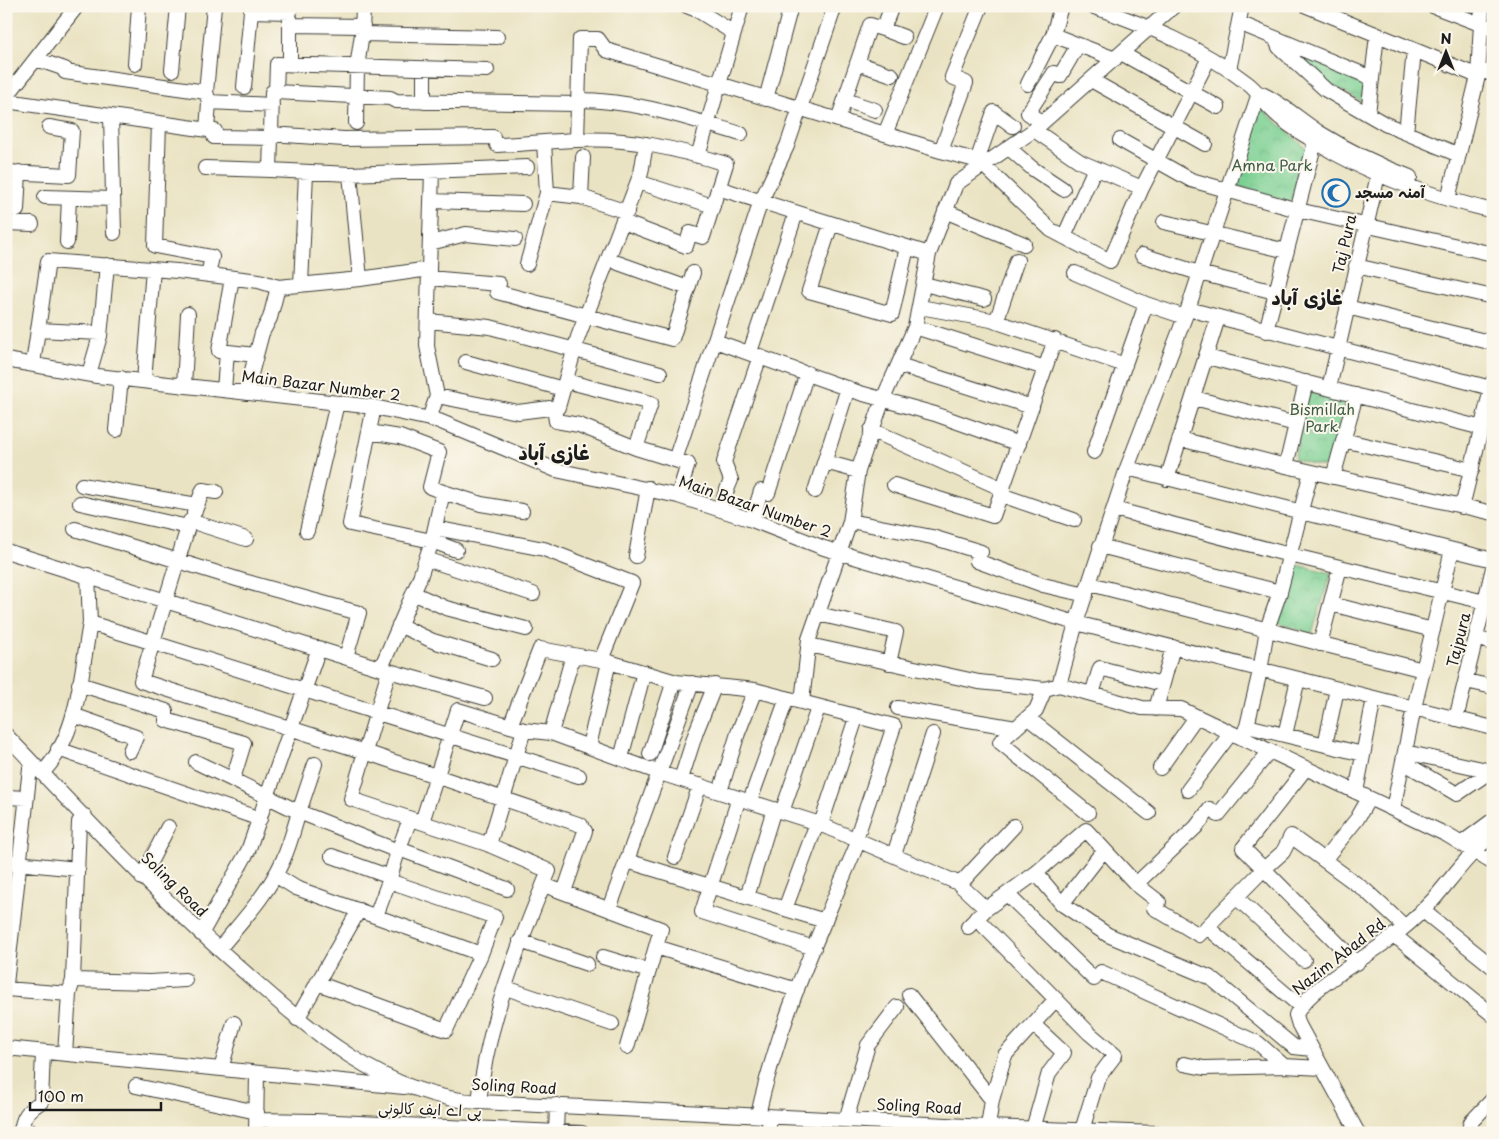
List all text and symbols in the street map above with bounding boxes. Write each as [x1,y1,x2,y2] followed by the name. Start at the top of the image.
[1422,28,1472,78] north arrow
[1440,28,1452,49] text: N
[1231,153,1313,176] park label: Amna Park
[1321,178,1351,208] mosque icon: آمنہ مسجد
[1355,180,1426,203] place label: آمنہ مسجد
[1326,211,1362,276] street label: Taj Pura
[1272,282,1343,312] district label: غازى آباد
[240,363,402,406] street label: Main Bazar Number 2
[1289,397,1355,437] park label: Bismillah Park
[519,437,590,467] district label: غازى آباد
[676,469,835,543] street label: Main Bazar Number 2
[1440,609,1476,670] street label: Tajpura
[137,846,214,922] street label: Soling Road
[1287,912,1390,1000] street label: Nazim Abad Rd
[471,1072,557,1099] street label: Soling Road
[30,1079,161,1111] scale bar
[38,1084,84,1107] text: 100 m
[876,1092,962,1119] street label: Soling Road
[378,1095,482,1122] street label: پی اے ایف کالونی

